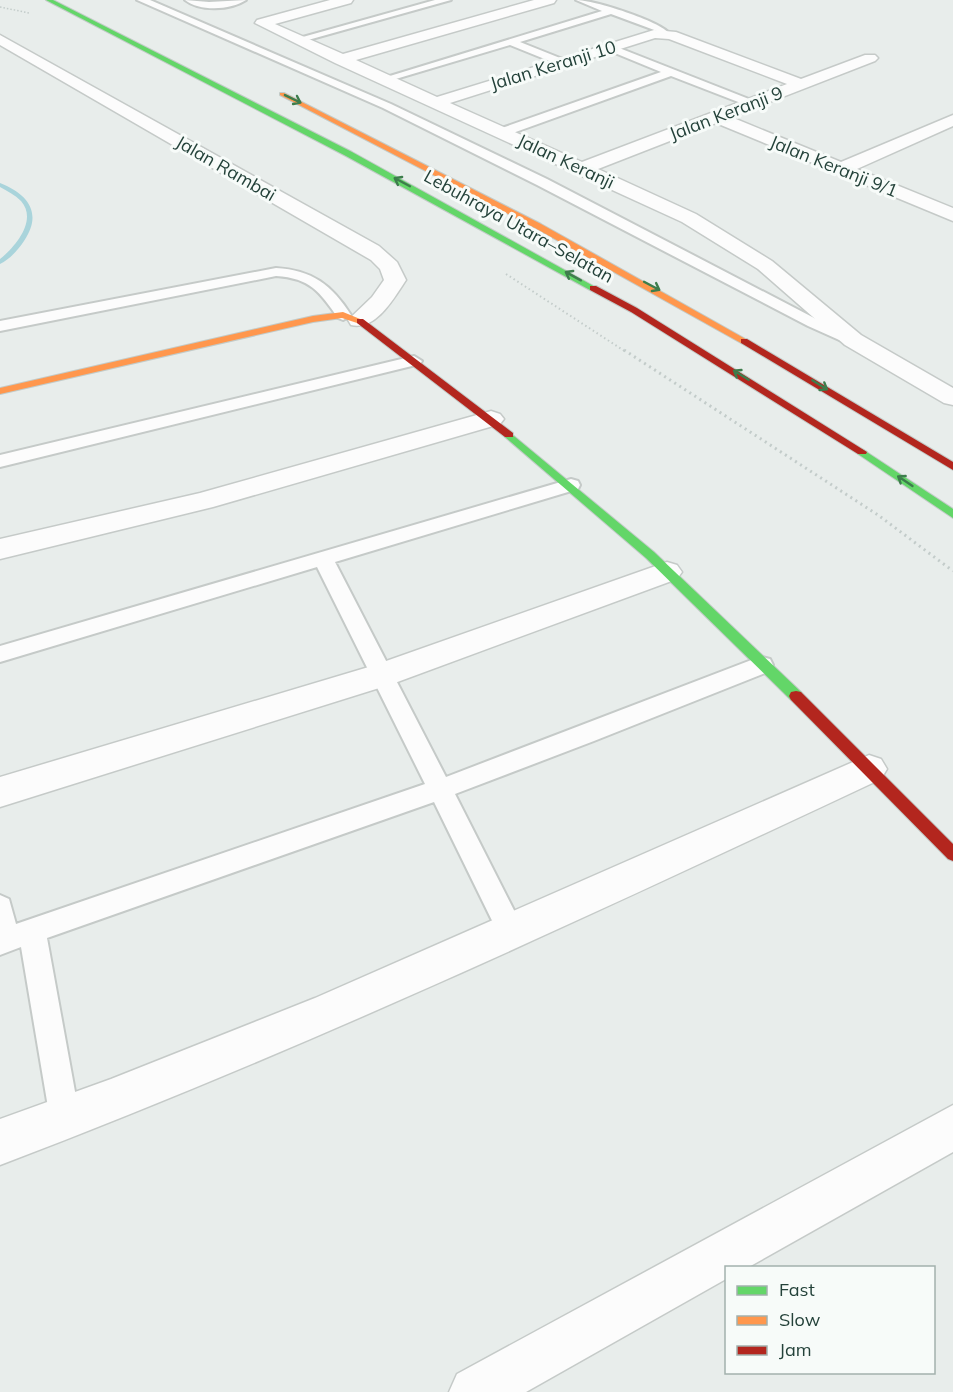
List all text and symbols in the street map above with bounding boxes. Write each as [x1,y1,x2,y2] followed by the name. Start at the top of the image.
[487,35,619,95] street label: Jalan Keranji 10
[666,81,786,145] street label: Jalan Keranji 9
[283,94,301,106] one-way arrow
[514,129,618,193] street label: Jalan Keranji
[172,130,280,206] street label: Jalan Rambai
[767,130,901,202] street label: Jalan Keranji 9/1
[420,164,618,288] street label: Lebuhraya Utara–Selatan
[394,176,412,187] one-way arrow
[565,270,582,282] one-way arrow
[642,281,660,293] one-way arrow
[733,369,750,381] one-way arrow
[811,379,828,391] one-way arrow
[897,475,913,487] one-way arrow
[725,1266,935,1374] legend
[779,1278,815,1301] text: Fast
[779,1308,821,1331] text: Slow
[779,1338,812,1361] text: Jam

